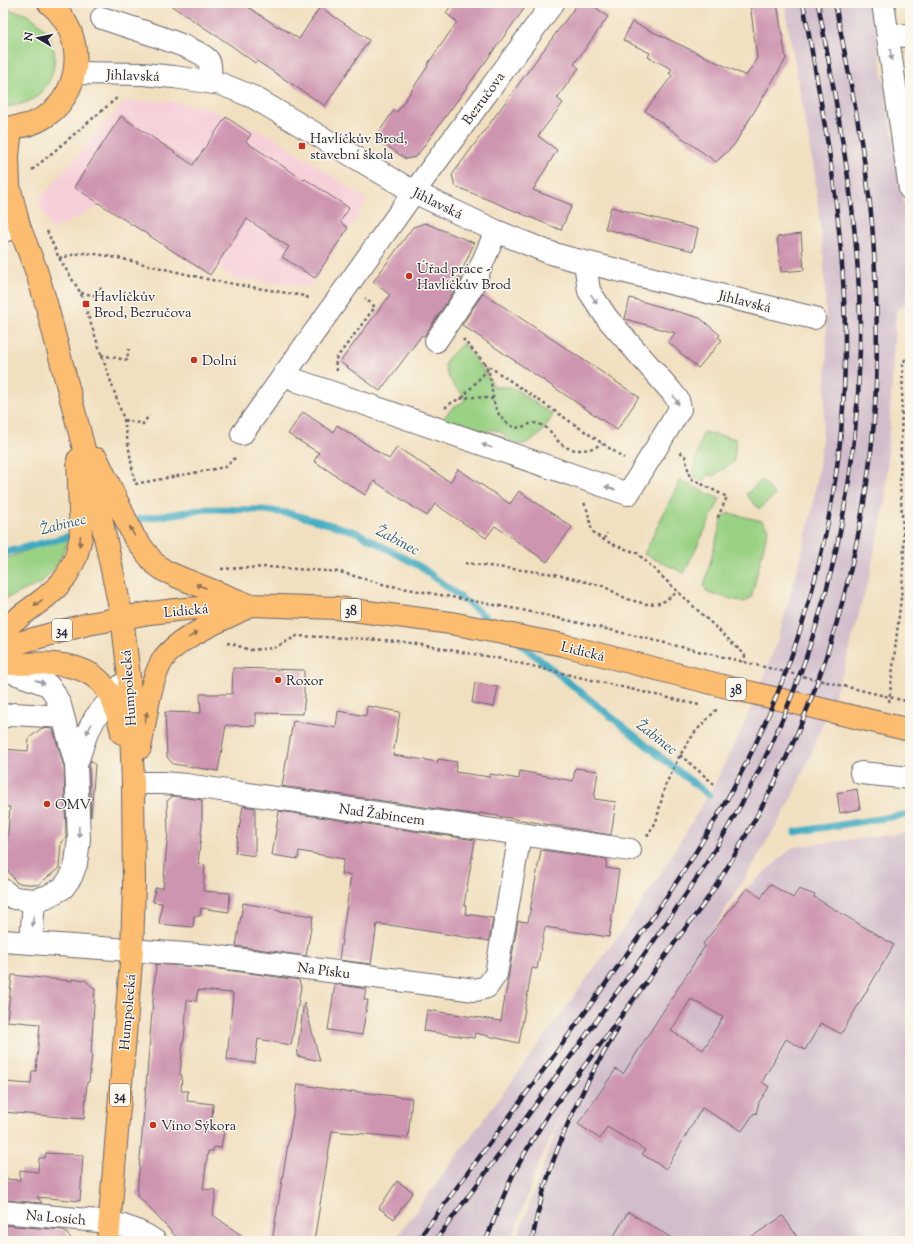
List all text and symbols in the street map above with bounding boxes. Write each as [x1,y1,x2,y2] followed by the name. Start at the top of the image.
[18,18,58,58] north arrow
[20,31,38,43] text: N
[888,49,894,62] one-way arrow
[105,66,160,88] street label: Jihlavská
[459,68,511,130] street label: Bezručova
[310,130,408,166] place label: Havlíčkův Brod, stavební škola
[297,141,307,151] marker: Havlíčkův Brod, stavební škola
[408,184,466,226] street label: Jihlavská
[417,260,511,296] place label: Úřad práce - Havlíčkův Brod
[404,271,414,281] marker: Úřad práce - Havlíčkův Brod
[715,287,773,319] street label: Jihlavská
[94,288,192,324] place label: Havlíčkův Brod, Bezručova
[590,294,598,304] one-way arrow
[81,299,91,309] marker: Havlíčkův Brod, Bezručova
[202,352,237,372] place label: Dolní
[189,355,199,365] marker: Dolní
[672,394,679,406] one-way arrow
[480,442,492,448] one-way arrow
[603,484,615,490] one-way arrow
[38,509,89,541] water label: Žabinec
[372,520,423,562] water label: Žabinec
[129,526,135,537] one-way arrow
[77,535,83,547] one-way arrow
[194,583,206,589] one-way arrow
[32,599,43,607] one-way arrow
[341,599,361,621] road number: 38
[163,600,210,624] street label: Lidická
[52,619,72,641] road number: 34
[187,632,199,639] one-way arrow
[559,638,607,668] street label: Lidická
[117,648,143,727] street label: Humpolecká
[286,672,324,692] place label: Roxor
[273,675,283,685] marker: Roxor
[726,678,746,700] road number: 38
[34,679,46,685] one-way arrow
[144,711,150,724] one-way arrow
[631,715,682,761] water label: Žabinec
[86,723,92,735] one-way arrow
[55,796,92,816] place label: OMV
[42,799,52,809] marker: OMV
[337,800,426,832] street label: Nad Žabincem
[75,826,82,838] one-way arrow
[29,915,36,927] one-way arrow
[296,959,351,985] street label: Na Písku
[116,973,142,1051] street label: Humpolecká
[110,1084,130,1106] road number: 34
[161,1117,237,1137] place label: Víno Sýkora
[148,1120,158,1130] marker: Víno Sýkora
[25,1206,87,1232] street label: Na Losích

